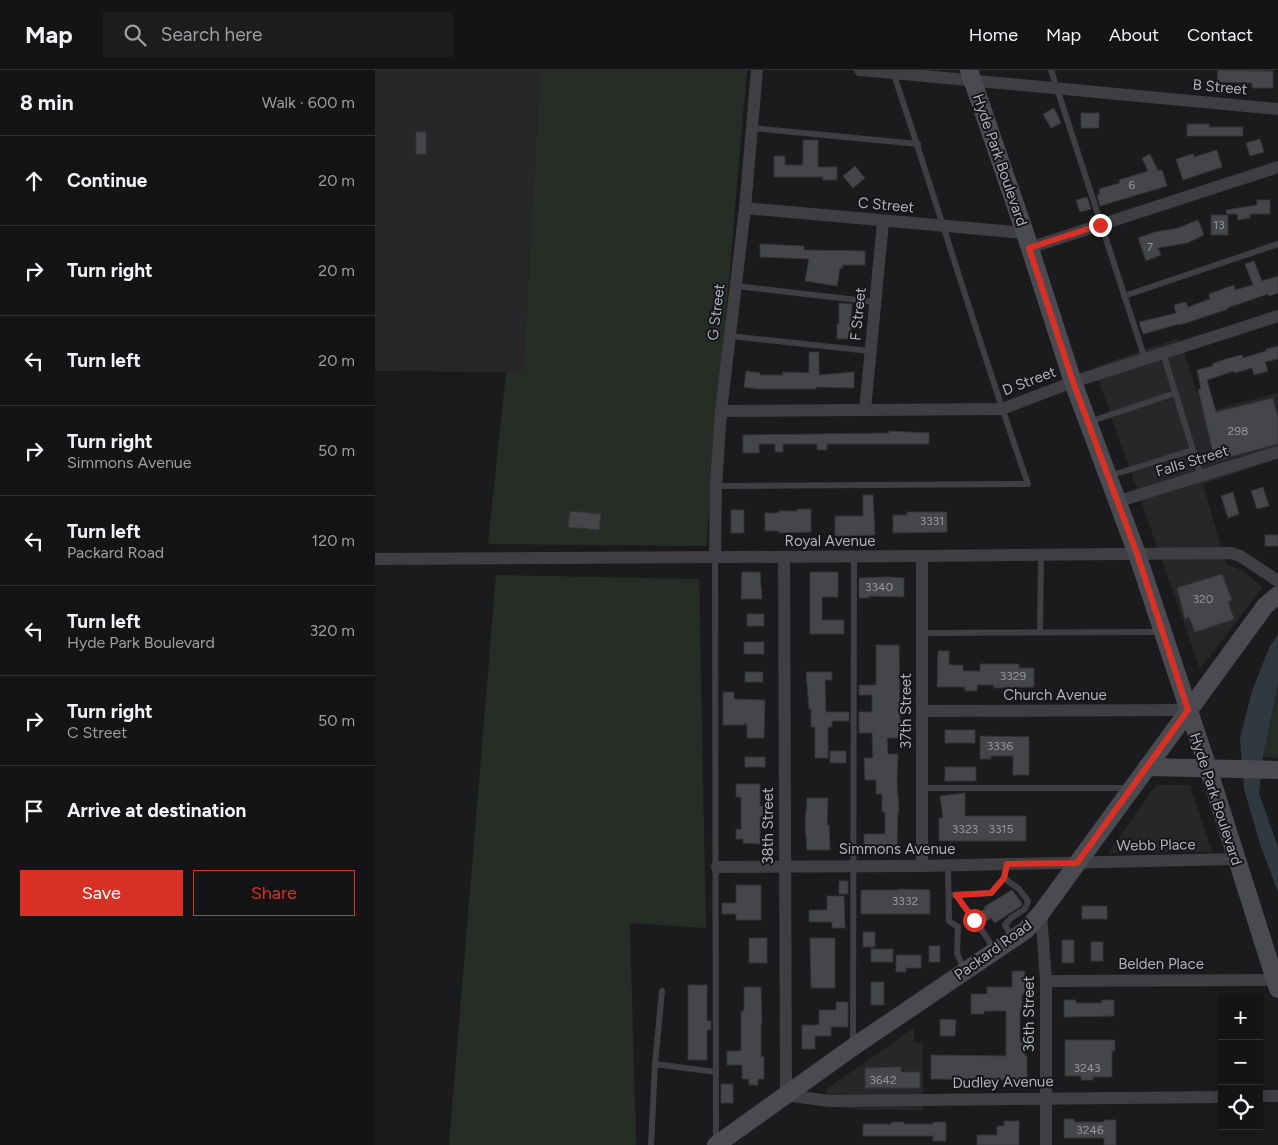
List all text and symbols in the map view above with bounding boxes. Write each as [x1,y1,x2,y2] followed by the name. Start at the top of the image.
[103,12,453,57] search box
[25,20,73,49] text: Map
[121,21,149,49] icon: search
[161,23,262,46] text: Search here
[969,24,1018,46] text: Home
[1046,24,1081,46] text: Map
[1109,24,1159,46] text: About
[1187,24,1253,46] text: Contact
[1192,76,1248,98] street label: B Street
[20,90,74,115] text: 8 min
[969,92,1031,228] street label: Hyde Park Boulevard
[262,93,355,112] text: Walk · 600 m
[20,167,48,195] icon: ahead
[67,169,147,192] text: Continue
[318,171,355,190] text: 20 m
[1129,178,1136,192] house number: 6
[857,194,915,216] street label: C Street
[1089,214,1112,237] route end
[1213,218,1225,232] house number: 13
[1147,240,1154,254] house number: 7
[20,257,48,285] icon: right
[67,259,153,282] text: Turn right
[318,261,355,280] text: 20 m
[704,282,728,341] street label: G Street
[846,286,870,342] street label: F Street
[20,347,48,375] icon: left
[67,349,141,372] text: Turn left
[318,351,355,370] text: 20 m
[1000,362,1059,399] street label: D Street
[1228,424,1248,438] house number: 298
[67,430,153,453] text: Turn right
[20,437,48,465] icon: right
[318,441,355,460] text: 50 m
[1153,441,1231,481] street label: Falls Street
[67,453,192,472] text: Simmons Avenue
[920,514,944,528] house number: 3331
[67,520,141,543] text: Turn left
[20,527,48,555] icon: left
[312,531,355,550] text: 120 m
[785,532,876,550] street label: Royal Avenue
[67,543,164,562] text: Packard Road
[865,580,893,594] house number: 3340
[1193,592,1214,606] house number: 320
[67,610,141,633] text: Turn left
[20,617,48,645] icon: left
[310,621,355,640] text: 320 m
[67,633,215,652] text: Hyde Park Boulevard
[1000,669,1026,683] house number: 3329
[897,673,915,749] street label: 37th Street
[1003,686,1107,704] street label: Church Avenue
[67,700,153,723] text: Turn right
[20,707,48,735] icon: right
[318,711,355,730] text: 50 m
[67,723,127,742] text: C Street
[1186,730,1246,868] street label: Hyde Park Boulevard
[987,739,1013,753] house number: 3336
[759,787,777,865] street label: 38th Street
[20,797,48,825] icon: arrive
[67,799,246,822] text: Arrive at destination
[952,822,978,836] house number: 3323
[989,822,1014,836] house number: 3315
[1116,835,1196,855] street label: Webb Place
[839,840,955,858] street label: Simmons Avenue
[20,870,183,916] button: Save
[193,870,355,916] button: Share
[892,894,918,908] house number: 3332
[963,909,986,932] route start
[951,916,1035,984] street label: Packard Road
[1118,955,1204,973] street label: Belden Place
[1020,975,1038,1052] street label: 36th Street
[1218,995,1263,1130] map controls
[1218,995,1263,1040] button: +
[1218,1040,1263,1085] button: −
[1073,1061,1101,1075] house number: 3243
[952,1072,1054,1092] street label: Dudley Avenue
[869,1073,897,1087] house number: 3642
[1218,1085,1263,1130] button: locate
[1076,1123,1104,1137] house number: 3246

